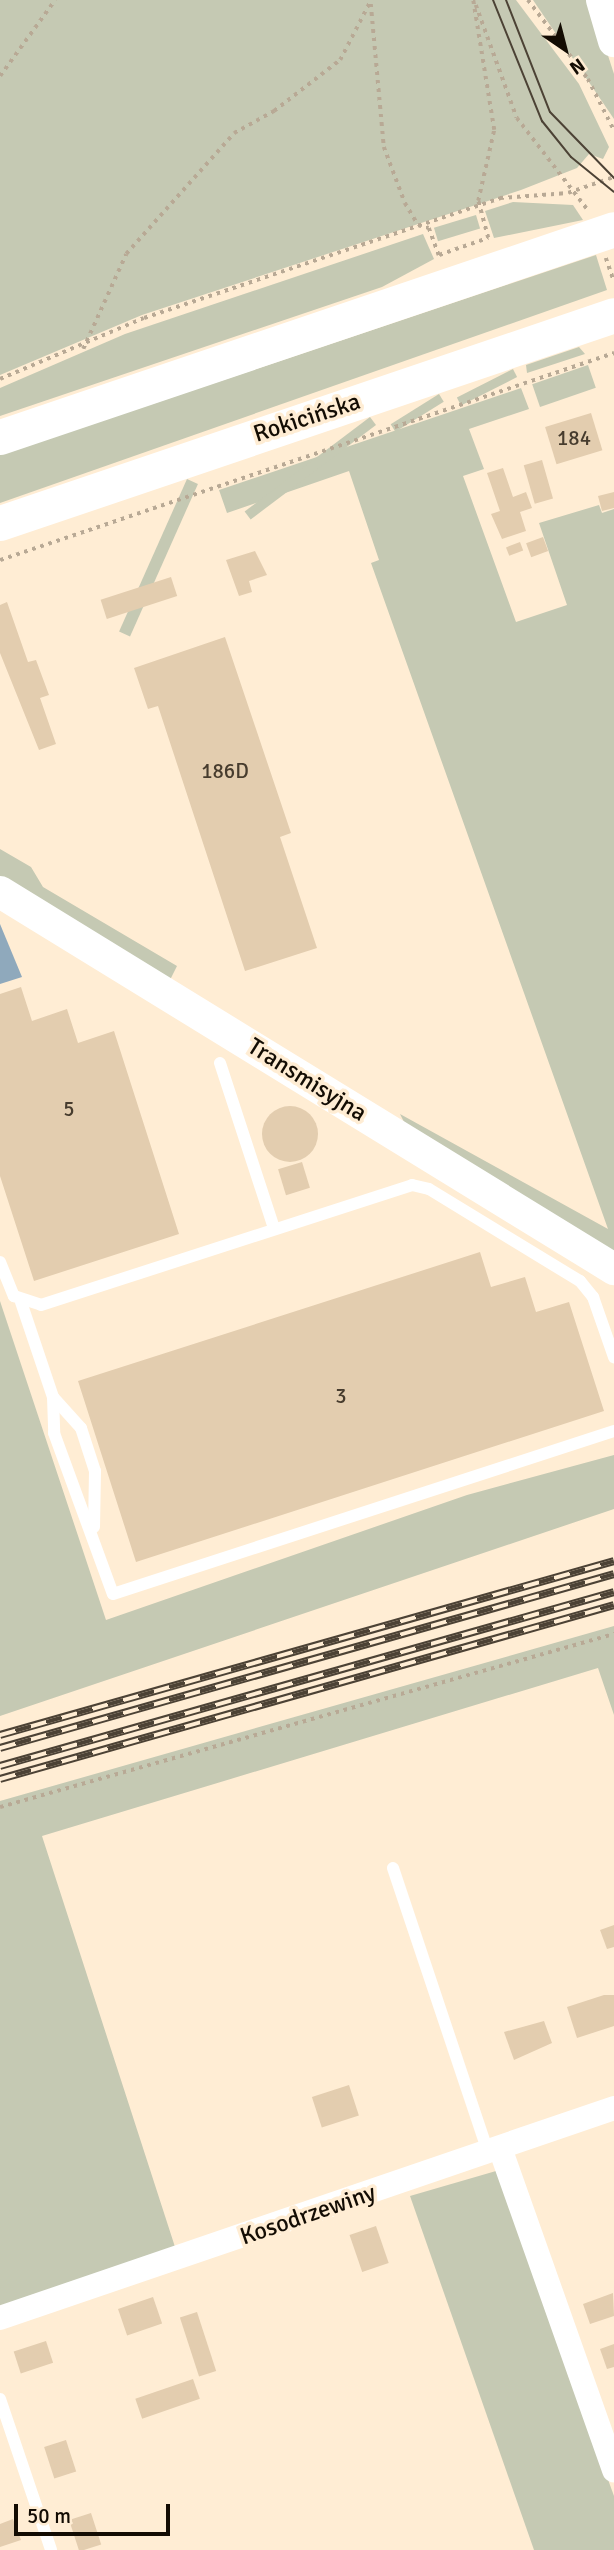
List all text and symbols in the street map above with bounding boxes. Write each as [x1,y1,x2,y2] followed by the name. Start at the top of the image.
[530,14,600,84] north arrow
[565,53,589,80] text: N
[250,387,364,449] street label: Rokicińska
[557,425,591,451] house number: 184
[201,758,249,784] house number: 186D
[242,1032,372,1128] street label: Transmisyjna
[63,1096,75,1122] house number: 5
[335,1383,347,1409] house number: 3
[237,2178,379,2252] street label: Kosodrzewiny
[18,2490,173,2534] scale bar
[27,2503,71,2529] text: 50 m

